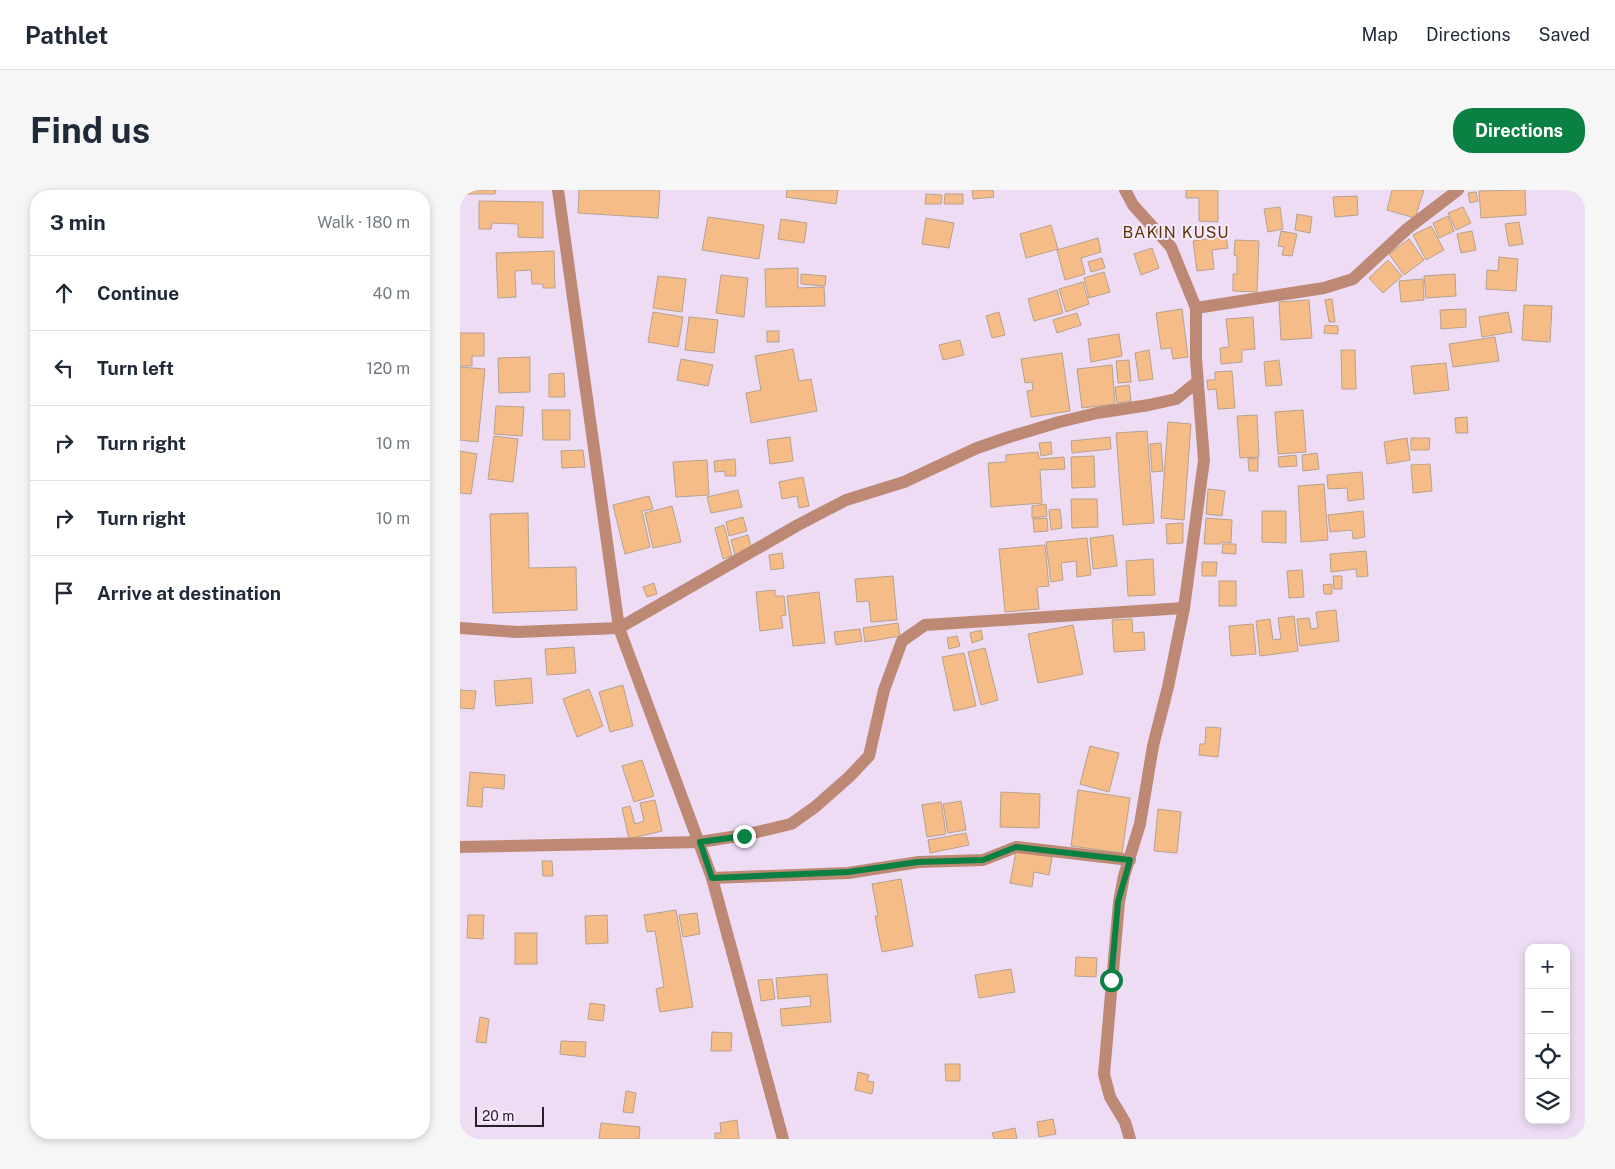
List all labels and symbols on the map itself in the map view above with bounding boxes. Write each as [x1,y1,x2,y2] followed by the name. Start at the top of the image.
[1122,223,1230,242] district label: BAKIN KUSU
[733,825,756,848] route end
[1100,969,1123,992] route start
[475,1104,544,1127] scale bar

